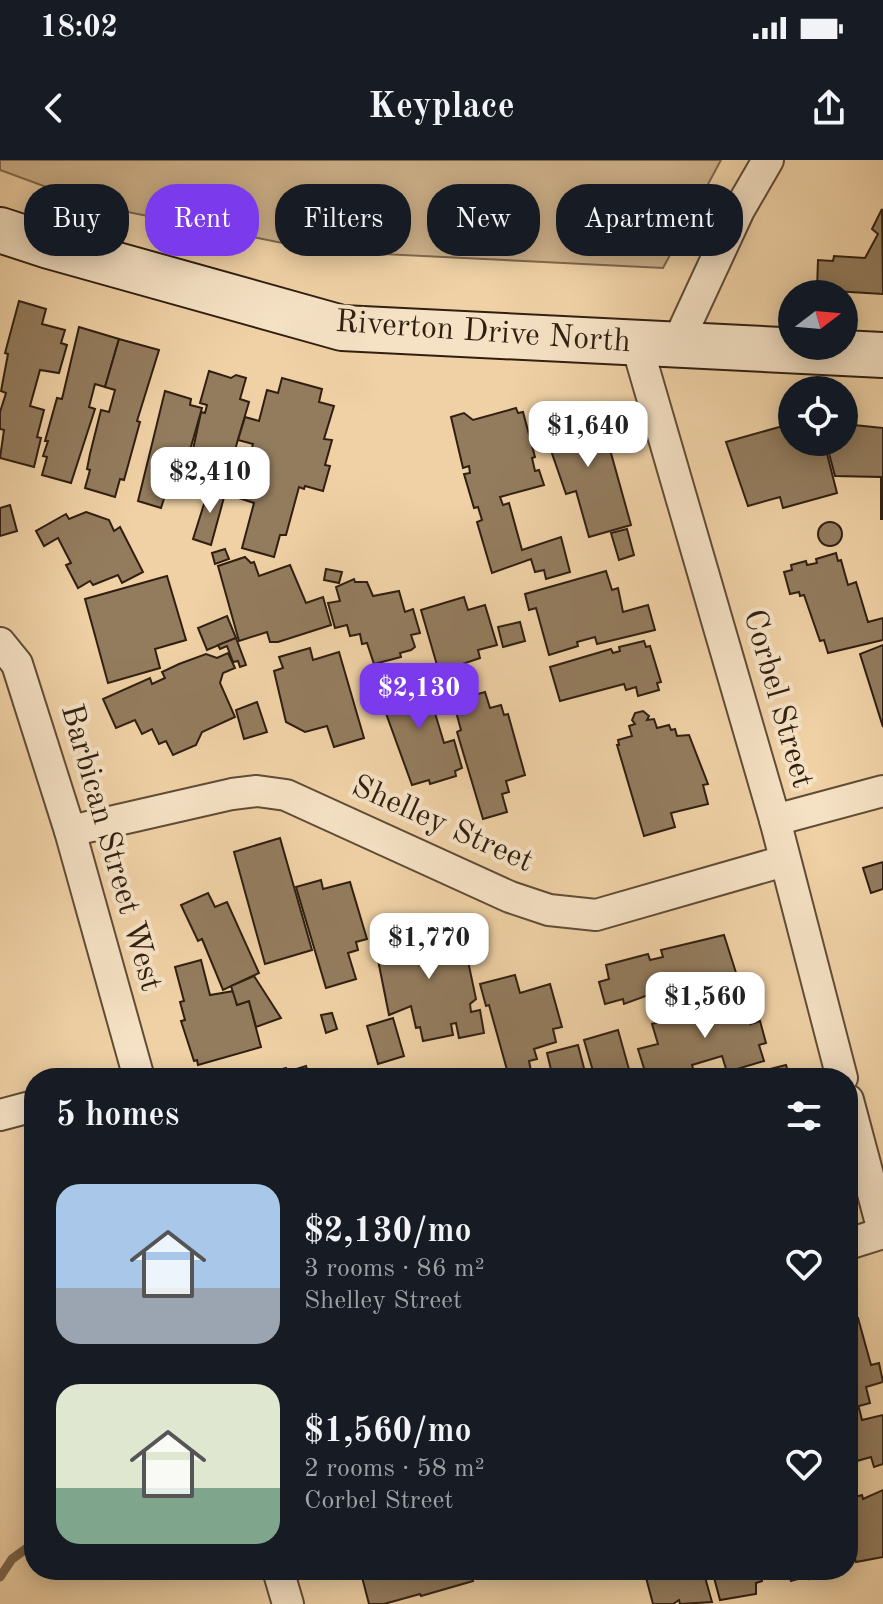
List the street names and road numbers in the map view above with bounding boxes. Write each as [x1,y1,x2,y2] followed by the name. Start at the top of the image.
[334,307,632,359] street label: Riverton Drive North
[736,606,818,792] street label: Corbel Street
[54,701,166,995] street label: Barbican Street West
[347,771,537,879] street label: Shelley Street

